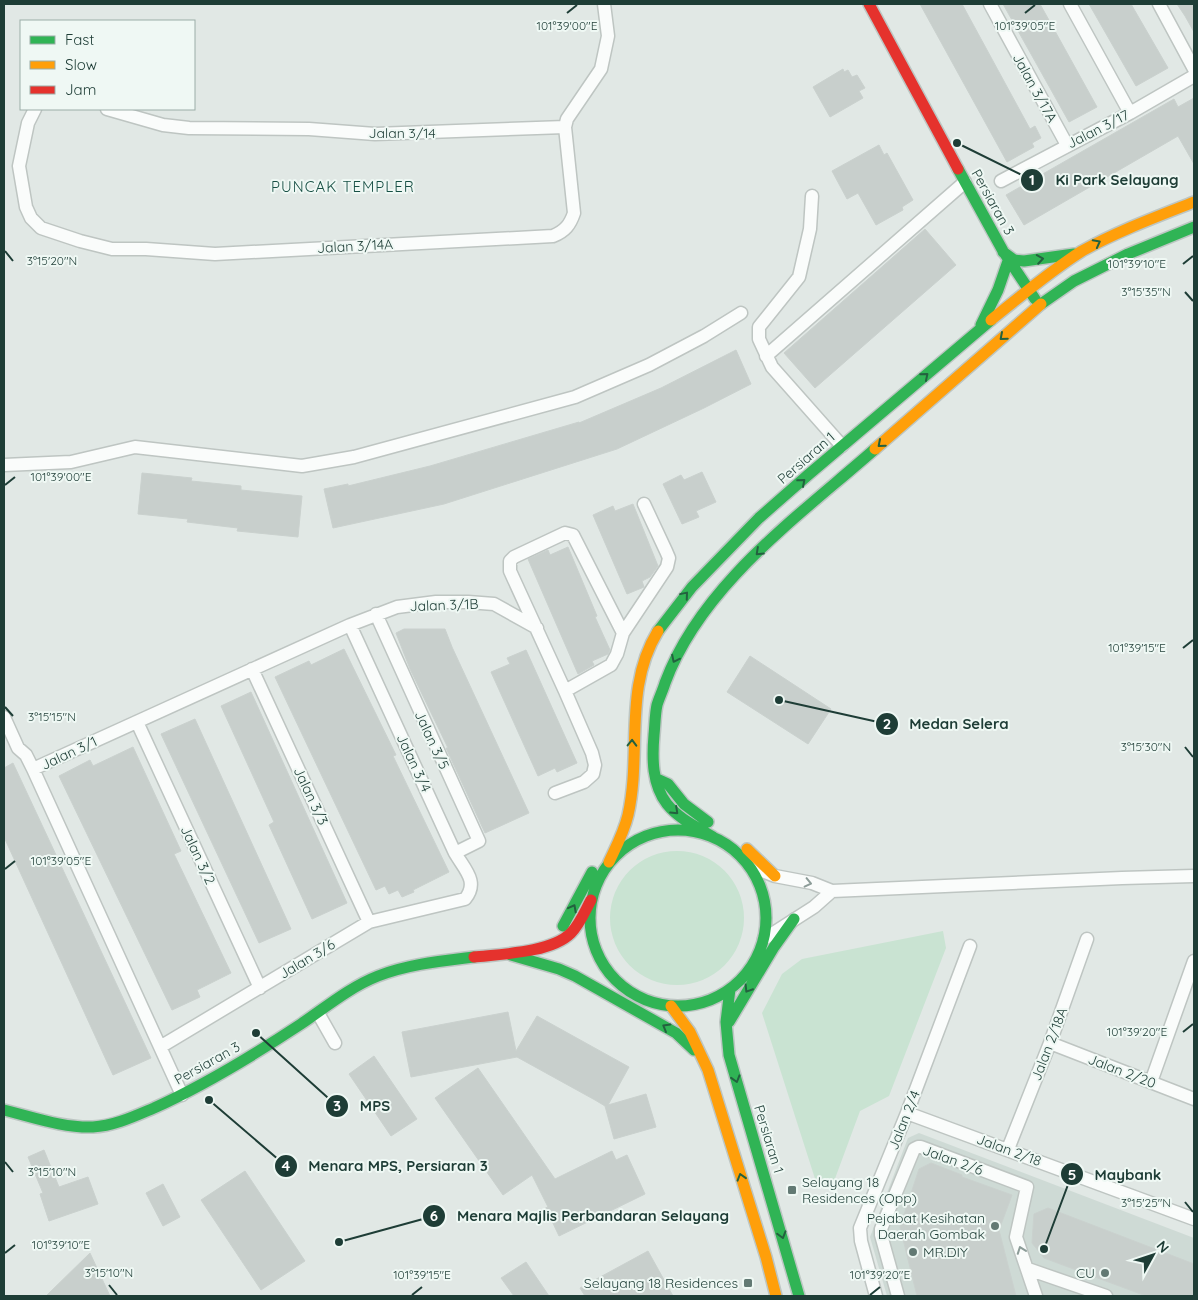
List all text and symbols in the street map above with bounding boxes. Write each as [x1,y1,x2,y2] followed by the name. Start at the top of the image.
[537,18,598,33] text: 101°39'00"E
[995,18,1055,33] text: 101°39'05"E
[20,20,195,110] legend
[65,30,94,49] text: Fast
[1009,50,1061,126] street label: Jalan 3/17A
[65,55,97,74] text: Slow
[65,80,96,99] text: Jam
[1064,106,1132,152] street label: Jalan 3/17
[368,124,436,142] street label: Jalan 3/14
[1020,165,1188,195] callout: Ki Park Selayang
[968,166,1018,238] street label: Persiaran 3
[1029,170,1035,189] text: 1
[1055,170,1179,189] text: Ki Park Selayang
[271,177,415,196] district label: PUNCAK TEMPLER
[316,235,394,257] street label: Jalan 3/14A
[1092,239,1101,249] one-way arrow
[27,253,77,268] text: 3°15'20"N
[1037,254,1045,265] one-way arrow
[1108,256,1166,271] text: 101°39'10"E
[1121,284,1171,299] text: 3°15'35"N
[1000,332,1009,340] one-way arrow
[919,372,928,381] one-way arrow
[774,428,838,488] street label: Persiaran 1
[877,438,886,447] one-way arrow
[31,469,92,484] text: 101°39'00"E
[796,478,805,487] one-way arrow
[756,546,765,555] one-way arrow
[680,591,689,600] one-way arrow
[409,595,479,615] street label: Jalan 3/1B
[1108,640,1166,655] text: 101°39'15"E
[672,654,682,663] one-way arrow
[411,708,453,772] street label: Jalan 3/5
[28,709,76,724] text: 3°15'15"N
[874,709,1019,739] callout: Medan Selera
[883,714,891,733] text: 2
[909,714,1009,733] text: Medan Selera
[393,731,435,795] street label: Jalan 3/4
[38,732,100,774] street label: Jalan 3/1
[627,739,637,747] one-way arrow
[1121,739,1171,754] text: 3°15'30"N
[290,764,332,828] street label: Jalan 3/3
[670,806,679,815] one-way arrow
[177,823,219,887] street label: Jalan 3/2
[31,853,91,868] text: 101°39'05"E
[803,877,812,887] one-way arrow
[567,904,577,913] one-way arrow
[276,935,339,983] street label: Jalan 3/6
[745,984,755,993] one-way arrow
[1027,1005,1071,1083] street label: Jalan 2/18A
[662,1024,671,1034] one-way arrow
[1107,1024,1167,1039] text: 101°39'20"E
[171,1038,243,1088] street label: Persiaran 3
[1086,1050,1158,1092] street label: Jalan 2/20
[730,1075,740,1083] one-way arrow
[884,1088,924,1152] street label: Jalan 2/4
[324,1091,400,1121] callout: MPS
[333,1096,341,1115] text: 3
[360,1096,390,1115] text: MPS
[750,1103,788,1175] street label: Persiaran 1
[974,1130,1044,1170] street label: Jalan 2/18
[920,1141,986,1179] street label: Jalan 2/6
[274,1151,498,1181] callout: Menara MPS, Persiaran 3
[282,1156,291,1175] text: 4
[308,1156,488,1175] text: Menara MPS, Persiaran 3
[1059,1159,1171,1189] callout: Maybank
[28,1164,76,1179] text: 3°15'10"N
[1068,1165,1076,1184] text: 5
[1095,1165,1161,1184] text: Maybank
[736,1173,746,1181] one-way arrow
[802,1173,917,1207] place label: Selayang 18 Residences (Opp)
[786,1184,798,1196] marker: Selayang 18 Residences (Opp)
[1121,1195,1171,1210] text: 3°15'25"N
[422,1201,739,1231] callout: Menara Majlis Perbandaran Selayang
[430,1206,438,1225] text: 6
[457,1206,729,1225] text: Menara Majlis Perbandaran Selayang
[867,1209,985,1243] place label: Pejabat Kesihatan Daerah Gombak
[989,1220,1001,1232] marker: Pejabat Kesihatan Daerah Gombak
[1128,1230,1178,1280] north arrow
[776,1231,786,1239] one-way arrow
[32,1237,90,1252] text: 101°39'10"E
[1153,1237,1173,1256] text: N
[923,1243,968,1261] place label: MR.DIY
[907,1246,919,1258] marker: MR.DIY
[1017,1246,1027,1255] one-way arrow
[1076,1264,1095,1282] place label: CU
[85,1265,133,1280] text: 3°15'10"N
[393,1267,451,1282] text: 101°39'15"E
[850,1267,910,1282] text: 101°39'20"E
[1099,1267,1111,1279] marker: CU
[584,1274,738,1292] place label: Selayang 18 Residences
[742,1277,754,1289] marker: Selayang 18 Residences

